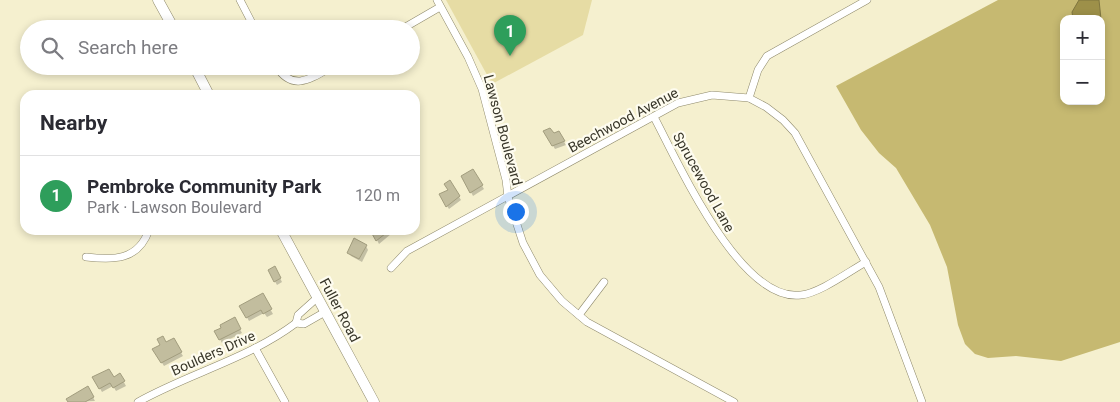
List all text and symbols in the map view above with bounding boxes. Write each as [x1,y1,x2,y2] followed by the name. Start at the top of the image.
[494,15,526,56] pin: 1
[1060,15,1105,105] map controls
[1060,15,1105,60] button: +
[20,20,420,75] search box
[38,34,66,62] icon: search
[78,36,178,59] text: Search here
[1060,60,1105,105] button: −
[481,73,525,187] street label: Lawson Boulevard
[565,84,681,156] street label: Beechwood Avenue
[40,111,107,135] text: Nearby
[670,129,738,235] street label: Sprucewood Lane
[87,175,321,198] text: Pembroke Community Park
[51,186,61,205] text: 1
[355,186,400,205] text: 120 m
[87,198,262,217] text: Park · Lawson Boulevard
[503,199,529,225] your location
[317,275,363,345] street label: Fuller Road
[169,327,257,379] street label: Boulders Drive

